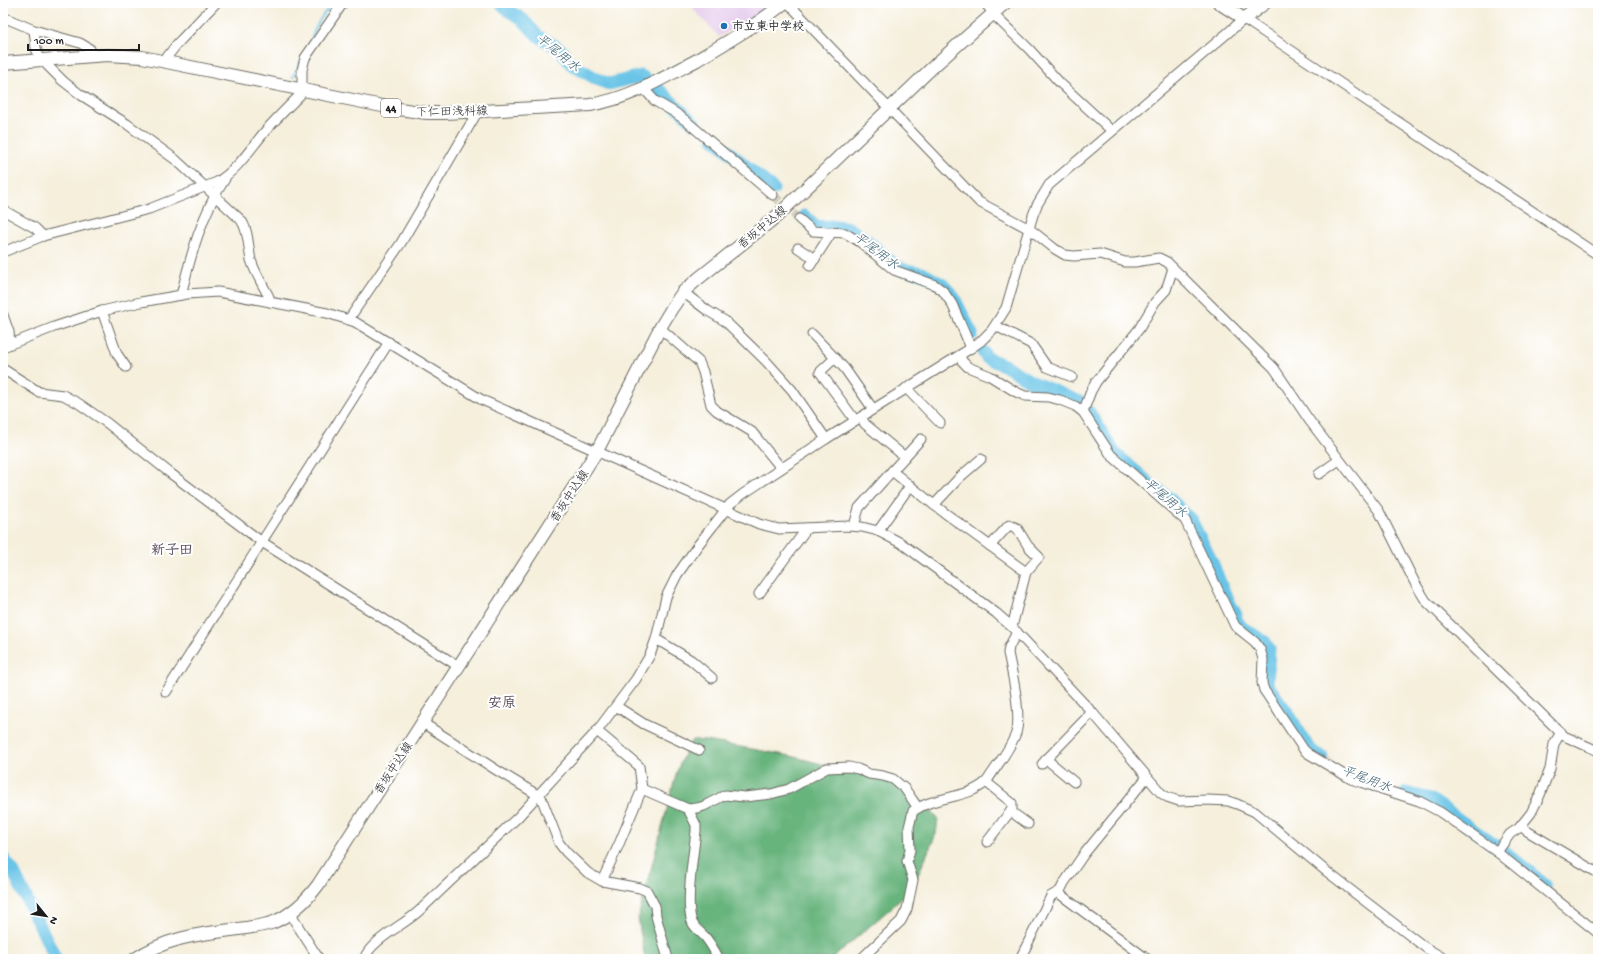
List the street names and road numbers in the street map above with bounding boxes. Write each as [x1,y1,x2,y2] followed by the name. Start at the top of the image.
[381,99,401,117] road number: 44
[416,104,488,121] street label: 下仁田浅科線
[735,203,791,253] street label: 香坂中込線
[548,468,593,526] street label: 香坂中込線
[372,740,417,798] street label: 香坂中込線

